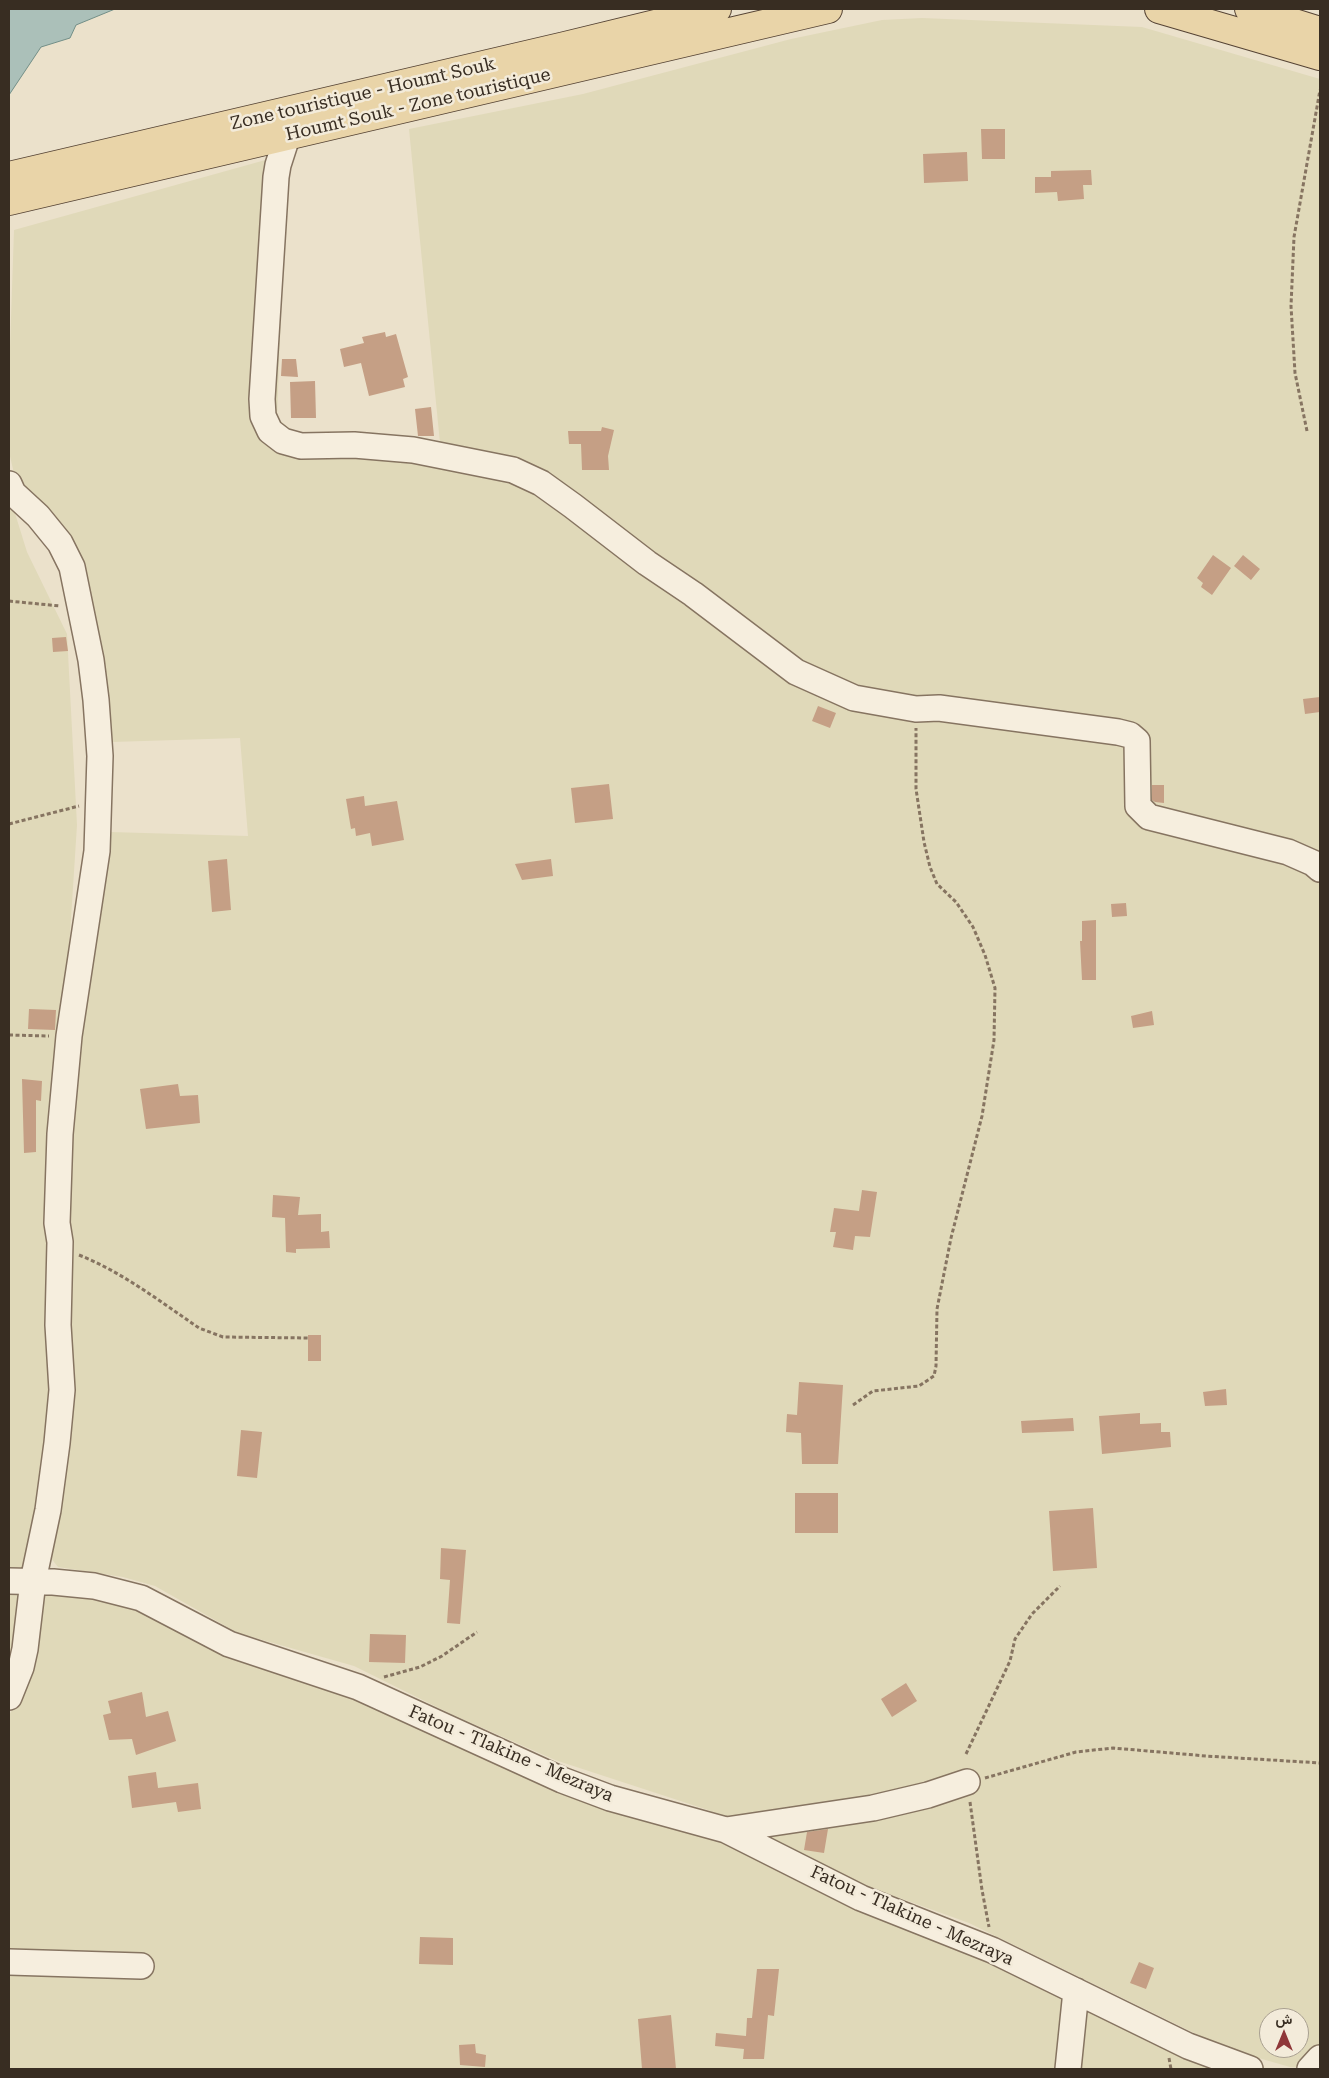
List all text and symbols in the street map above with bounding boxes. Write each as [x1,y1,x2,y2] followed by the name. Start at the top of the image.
[228,53,498,135] street label: Zone touristique - Houmt Souk
[283,64,553,146] street label: Houmt Souk - Zone touristique
[405,1701,617,1807] street label: Fatou - Tlakine - Mezraya
[807,1861,1017,1971] street label: Fatou - Tlakine - Mezraya
[1259,2008,1309,2058] north arrow
[1276,2011,1292,2027] text: ش

